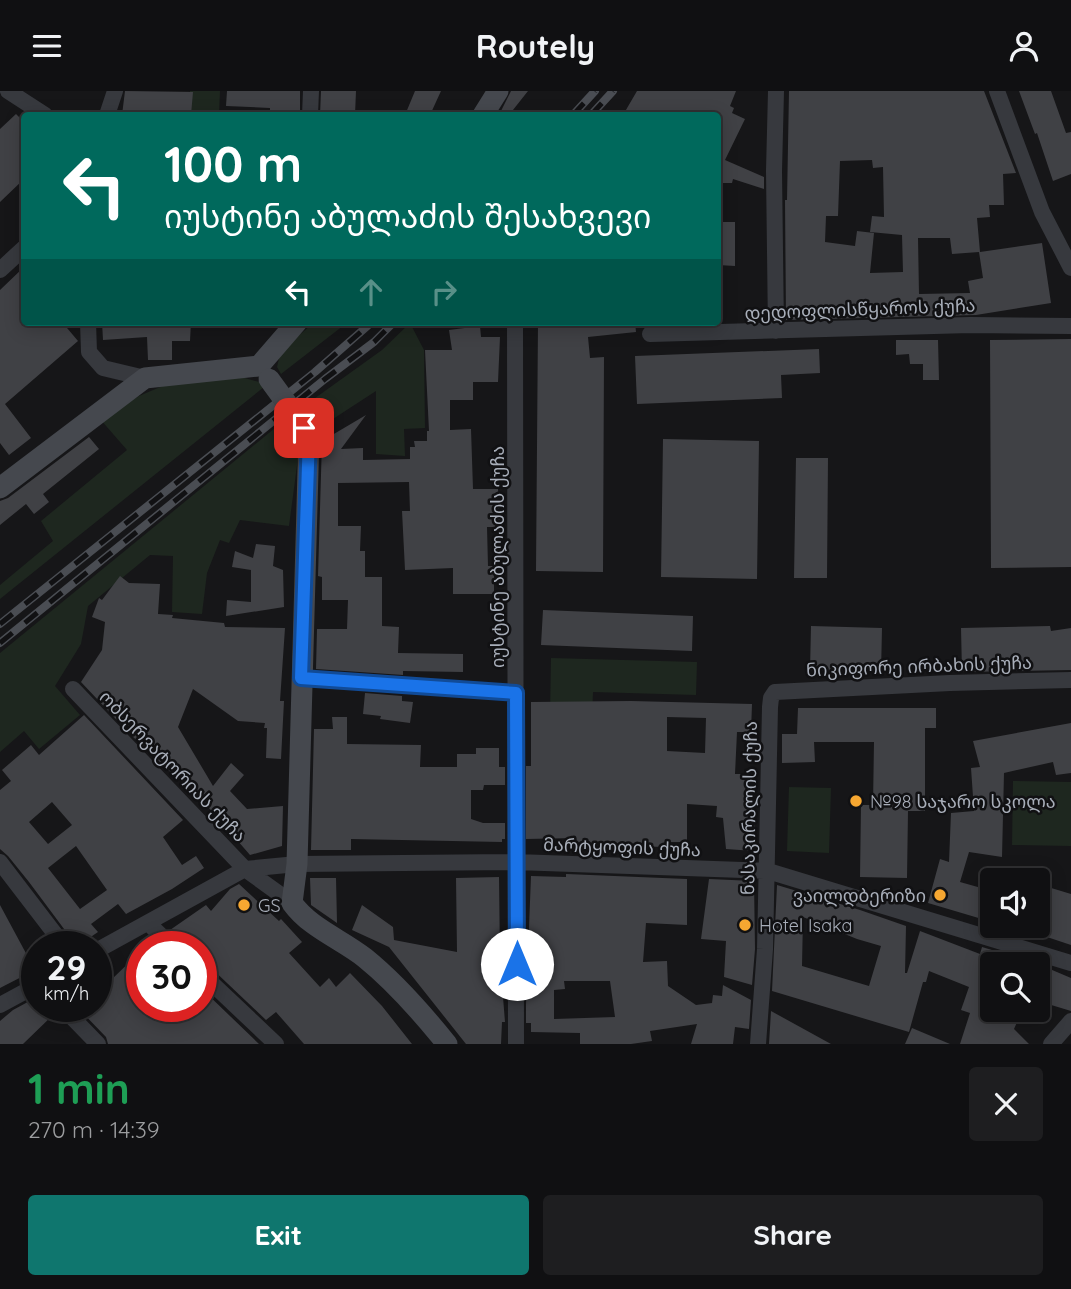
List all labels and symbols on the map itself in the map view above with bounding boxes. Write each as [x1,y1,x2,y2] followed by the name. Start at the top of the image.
[744,293,976,325] street label: დედოფლისწყაროს ქუჩა
[274,398,334,458] pin
[486,446,509,668] street label: იუსტინე აბულაძის ქუჩა
[806,651,1032,681] street label: ნიკიფორე ირბახის ქუჩა
[95,686,251,846] street label: ობსერვატორიას ქუჩა
[736,721,762,895] street label: ნასაკირალის ქუჩა
[870,790,1056,813] place label: №98 საჯარო სკოლა
[848,793,864,809] marker: №98 საჯარო სკოლა
[543,833,701,861] street label: მარტყოფის ქუჩა
[793,884,926,907] place label: ვაილდბერიზი
[932,887,948,903] marker: ვაილდბერიზი
[258,894,281,917] place label: GS
[236,897,252,913] marker: GS
[759,914,853,937] place label: Hotel Isaka
[737,917,753,933] marker: Hotel Isaka
[480,927,554,1001] position arrow
[126,931,217,1022] speed limit sign: 30

